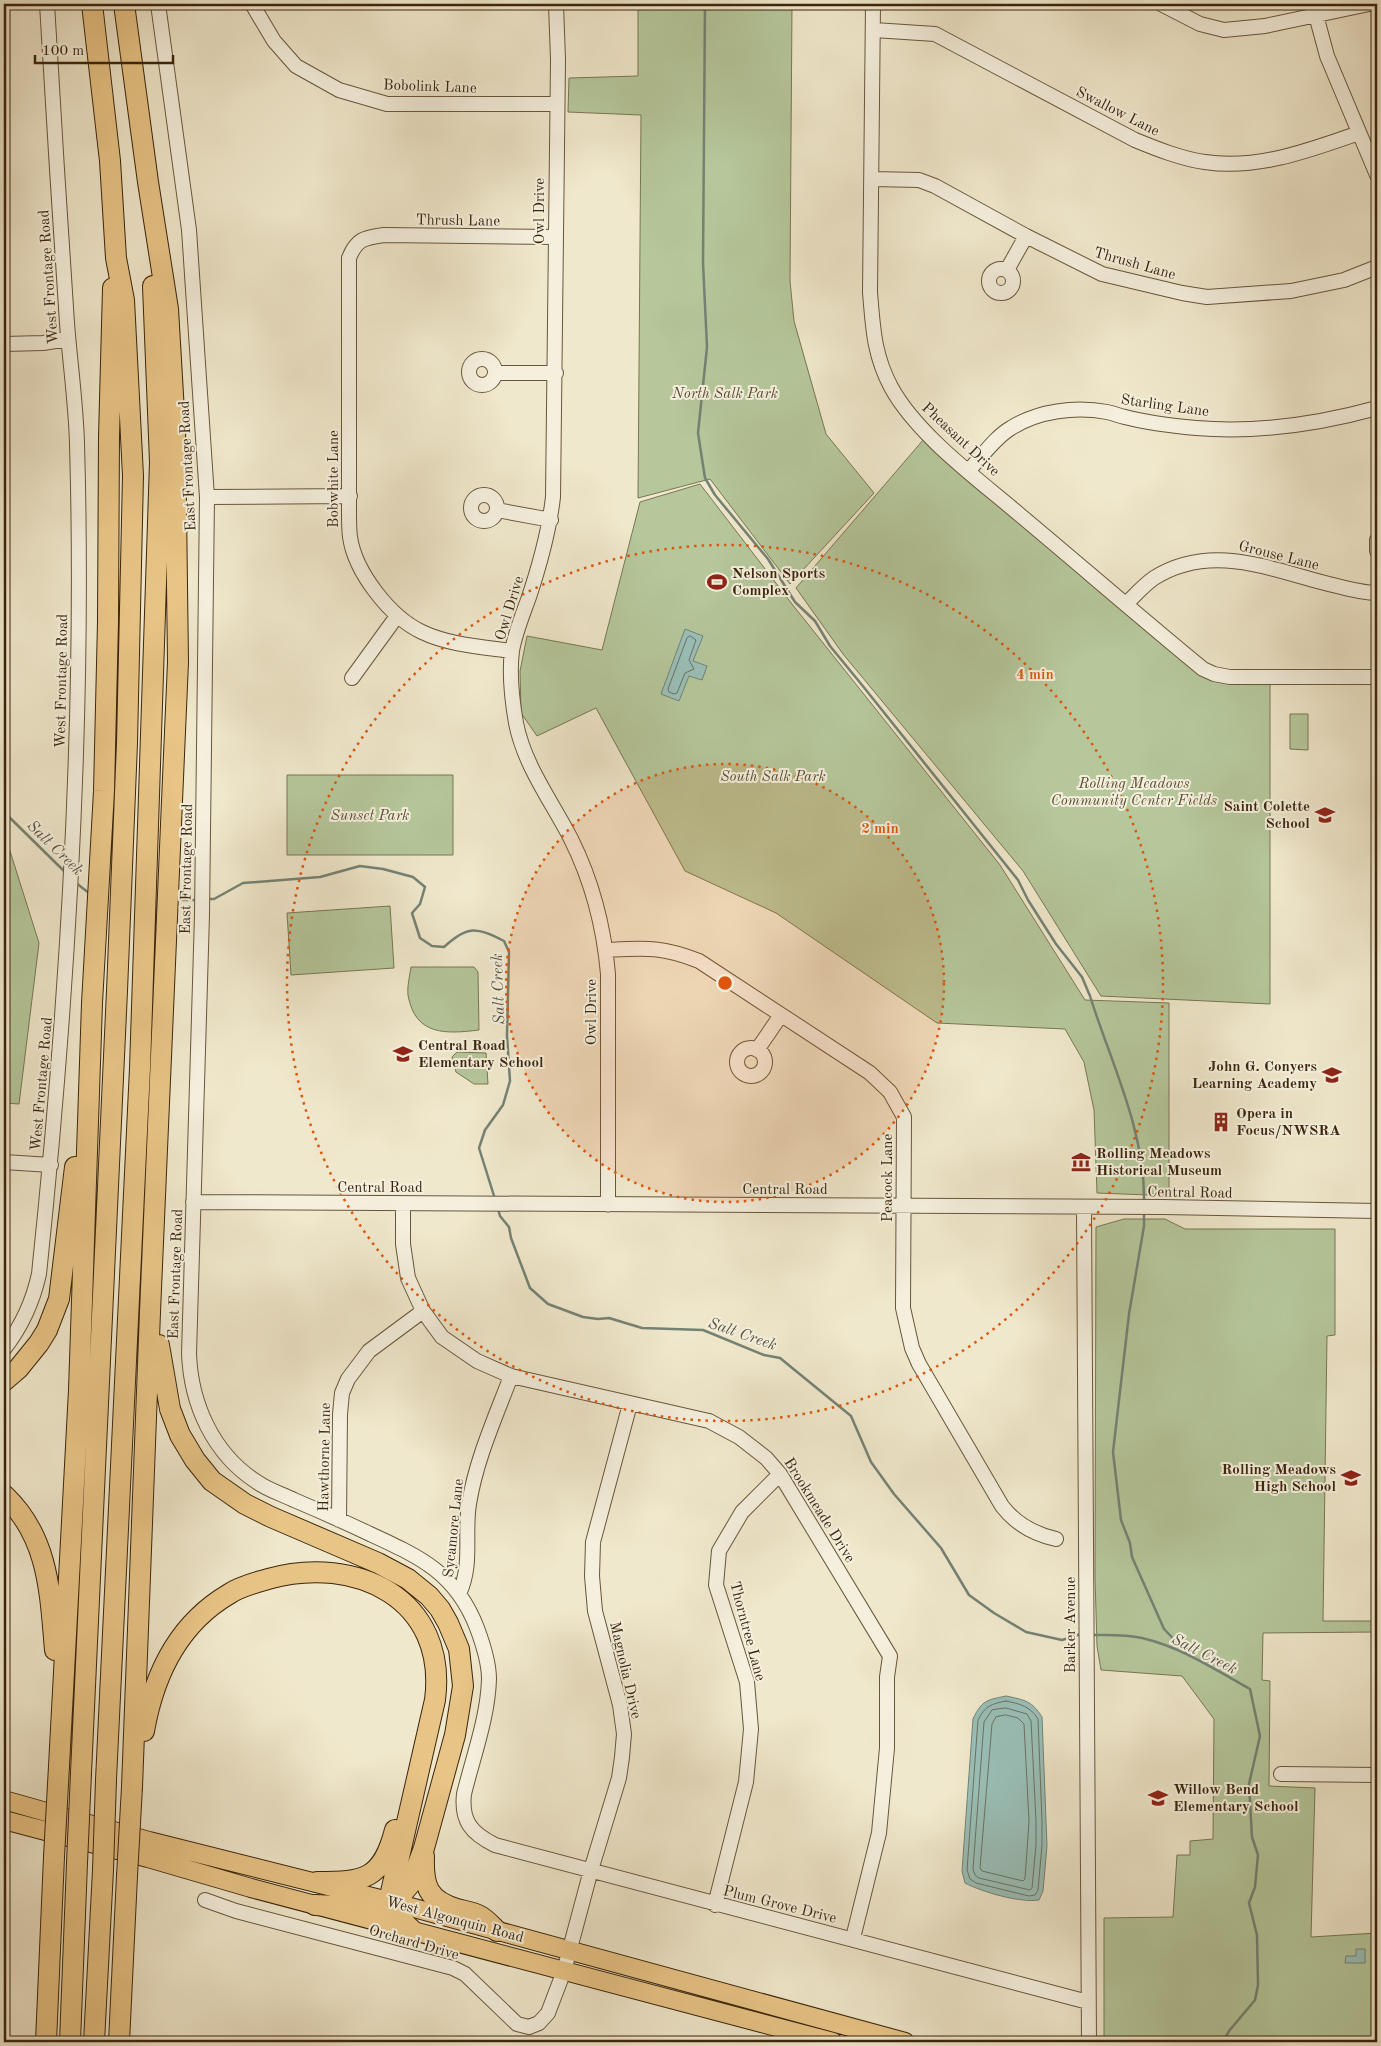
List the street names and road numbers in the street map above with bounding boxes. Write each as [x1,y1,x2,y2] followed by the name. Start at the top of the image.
[383,78,477,97] street label: Bobolink Lane
[1073,85,1162,140] street label: Swallow Lane
[533,178,548,244] street label: Owl Drive
[37,209,62,345] street label: West Frontage Road
[416,213,500,230] street label: Thrush Lane
[1092,246,1177,283] street label: Thrush Lane
[1120,393,1210,420] street label: Starling Lane
[178,400,199,532] street label: East Frontage Road
[918,400,1002,480] street label: Pheasant Drive
[327,430,342,528] street label: Bobwhite Lane
[1237,539,1321,574] street label: Grouse Lane
[494,574,527,642] street label: Owl Drive
[54,613,71,748] street label: West Frontage Road
[179,803,196,935] street label: East Frontage Road
[585,979,600,1045] street label: Owl Drive
[29,1016,56,1152] street label: West Frontage Road
[881,1134,896,1222] street label: Peacock Lane
[337,1181,423,1196] street label: Central Road
[742,1183,828,1198] street label: Central Road
[1147,1185,1233,1202] street label: Central Road
[167,1208,186,1340] street label: East Frontage Road
[317,1402,334,1512] street label: Hawthorne Lane
[780,1456,857,1566] street label: Brookmeade Drive
[442,1478,467,1578] street label: Sycamore Lane
[1064,1577,1079,1673] street label: Barker Avenue
[726,1580,767,1683] street label: Thorntree Lane
[606,1620,643,1721] street label: Magnolia Drive
[721,1884,838,1927] street label: Plum Grove Drive
[384,1895,525,1946] street label: West Algonquin Road
[367,1923,460,1963] street label: Orchard Drive

